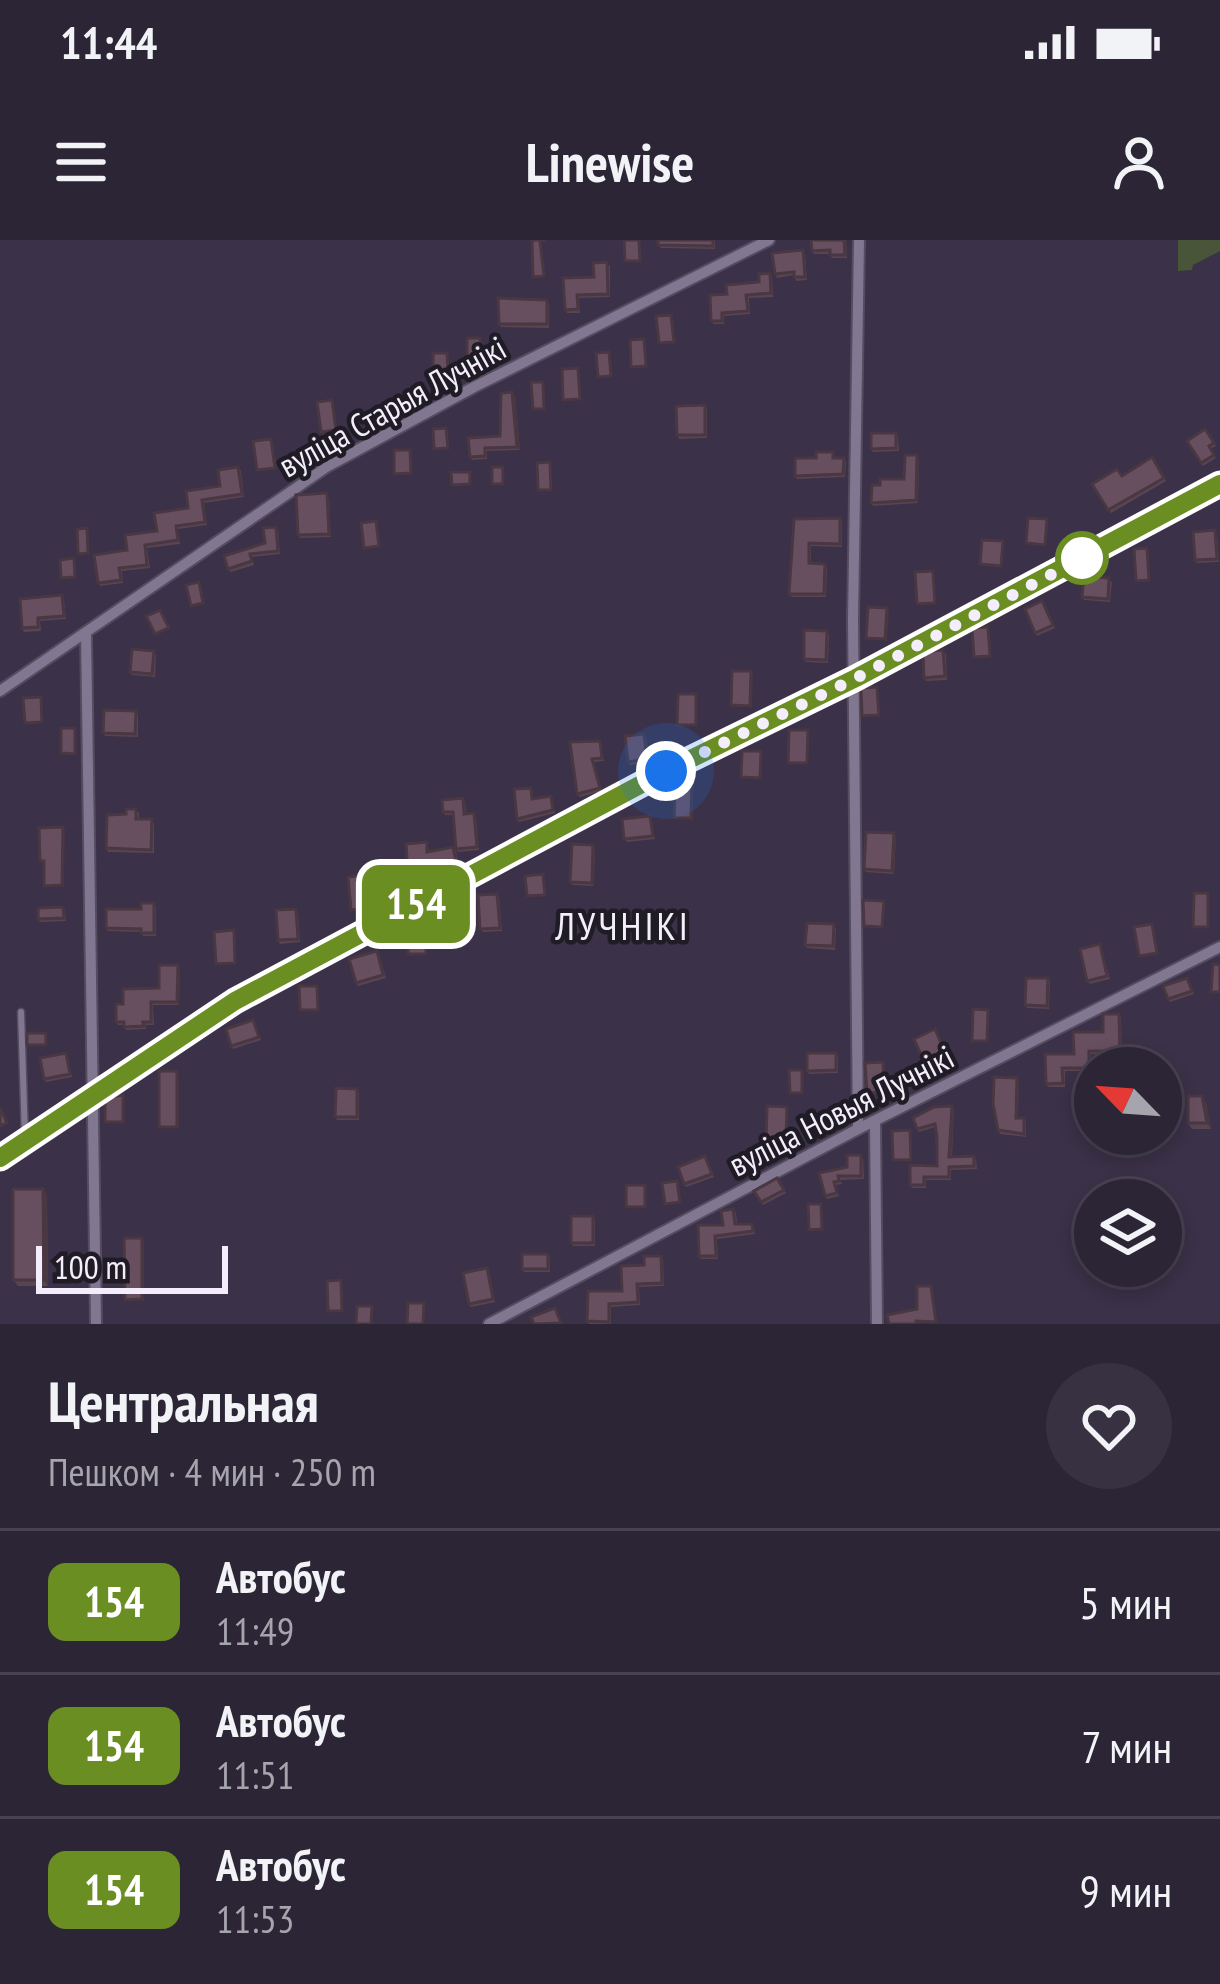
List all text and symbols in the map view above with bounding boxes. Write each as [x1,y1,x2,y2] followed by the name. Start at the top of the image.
[60,13,157,71] text: 11:44
[526,127,694,197] text: Linewise
[48,129,114,195] icon: menu
[1106,129,1172,195] icon: person
[271,326,513,486] street label: вуліца Старыя Лучнікі
[1057,533,1107,583] unlabelled marker
[636,741,696,801] your location
[347,865,485,943] line badge: 154
[386,876,446,931] text: 154
[554,900,691,951] district label: ЛУЧНІКІ
[721,1035,961,1185] street label: вуліца Новыя Лучнікі
[1074,1047,1182,1155] north arrow
[1074,1047,1182,1287] map controls
[1074,1179,1182,1287] button: layers
[36,1240,228,1293] scale bar
[54,1245,127,1288] text: 100 m
[1046,1363,1172,1489] button: heart
[48,1364,319,1438] text: Центральная
[48,1446,376,1497] text: Пешком · 4 мин · 250 m
[216,1547,346,1605] text: Автобус
[1079,1573,1172,1631] text: 5 мин
[84,1574,144,1629] text: 154
[216,1605,294,1656] text: 11:49
[216,1691,346,1749] text: Автобус
[1081,1717,1172,1775] text: 7 мин
[84,1718,144,1773] text: 154
[216,1749,294,1800] text: 11:51
[216,1835,346,1893] text: Автобус
[1079,1861,1172,1919] text: 9 мин
[84,1862,144,1917] text: 154
[216,1893,294,1944] text: 11:53

